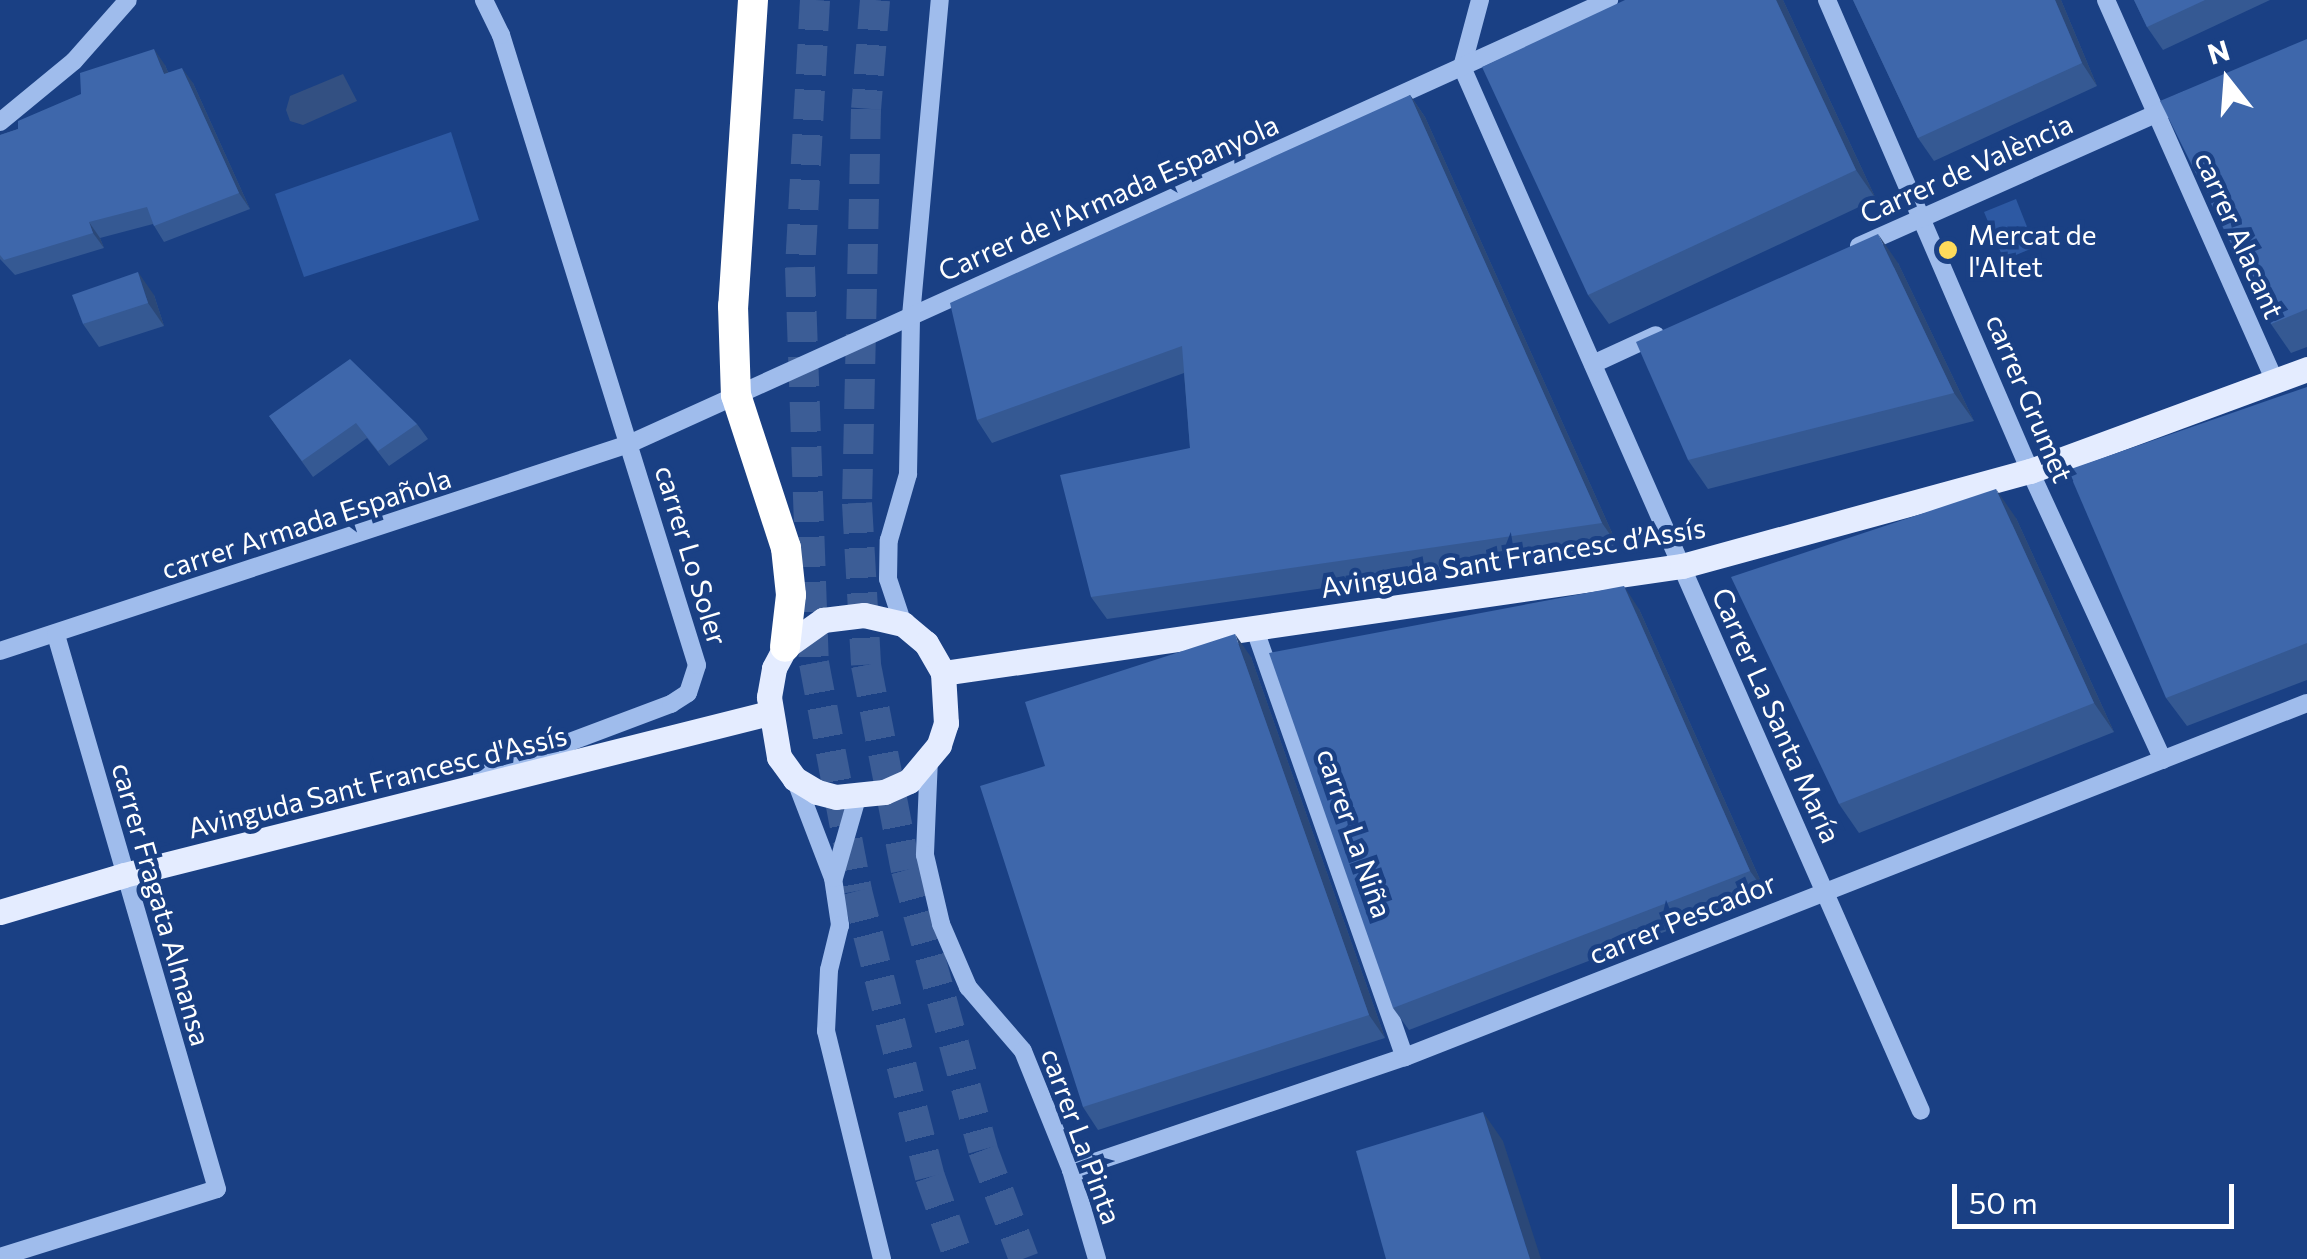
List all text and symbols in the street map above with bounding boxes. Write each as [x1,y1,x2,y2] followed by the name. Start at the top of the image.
[2177,30,2277,130] north arrow
[2203,32,2233,71] text: N
[1854,106,2078,230] street label: Carrer de València
[933,107,1283,287] street label: Carrer de l'Armada Espanyola
[2188,147,2292,323] street label: carrer Alacant
[1968,217,2096,283] place label: Mercat de l'Altet
[1937,239,1959,261] marker: Mercat de l'Altet
[1979,309,2081,487] street label: carrer Grumet
[157,460,455,586] street label: carrer Armada Española
[649,461,735,649] street label: carrer Lo Soler
[1318,510,1708,604] street label: Avinguda Sant Francesc d’Assís
[1706,582,1848,848] street label: Carrer La Santa María
[184,718,570,844] street label: Avinguda Sant Francesc d'Assís
[1310,744,1400,922] street label: carrer La Niña
[105,759,219,1049] street label: carrer Fragata Almansa
[1584,865,1780,971] street label: carrer Pescador
[1035,1043,1129,1229] street label: carrer La Pinta
[1957,1164,2240,1226] scale bar
[1969,1183,2038,1220] text: 50 m

